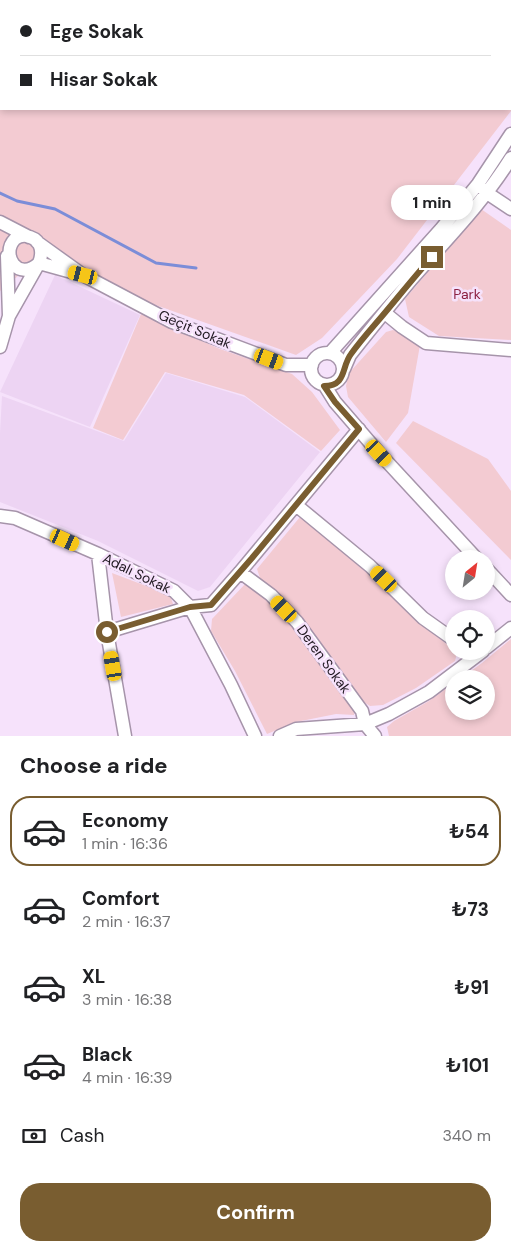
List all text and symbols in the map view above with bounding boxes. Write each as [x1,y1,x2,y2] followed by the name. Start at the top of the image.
[50,19,144,44] text: Ege Sokak
[50,67,158,92] text: Hisar Sokak
[391,184,473,220] callout: 1 min
[413,192,451,213] text: 1 min
[421,246,443,268] route end
[66,264,99,286] car
[453,285,481,303] park label: Park
[156,306,234,352] street label: Geçit Sokak
[252,347,285,371] car
[363,437,394,469] car
[48,527,81,553] car
[100,549,174,597] street label: Adalı Sokak
[445,550,495,600] north arrow
[445,550,495,720] map controls
[367,563,400,595] car
[268,593,299,625] car
[445,610,495,660] button: locate
[96,621,118,643] route start
[293,621,355,697] street label: Deren Sokak
[103,650,122,682] car
[445,670,495,720] button: layers
[20,751,168,780] text: Choose a ride
[82,808,169,833] text: Economy
[22,809,67,854] icon: car
[449,819,489,844] text: ₺54
[82,833,168,854] text: 1 min · 16:36
[82,886,160,911] text: Comfort
[22,887,67,932] icon: car
[452,897,489,922] text: ₺73
[82,911,170,932] text: 2 min · 16:37
[82,964,105,989] text: XL
[22,965,67,1010] icon: car
[454,975,489,1000] text: ₺91
[82,989,172,1010] text: 3 min · 16:38
[82,1042,133,1067] text: Black
[22,1043,67,1088] icon: car
[446,1053,489,1078] text: ₺101
[82,1067,172,1088] text: 4 min · 16:39
[20,1122,48,1150] icon: cash
[60,1123,104,1148] text: Cash
[442,1125,491,1146] text: 340 m
[20,1183,491,1241] button: Confirm

